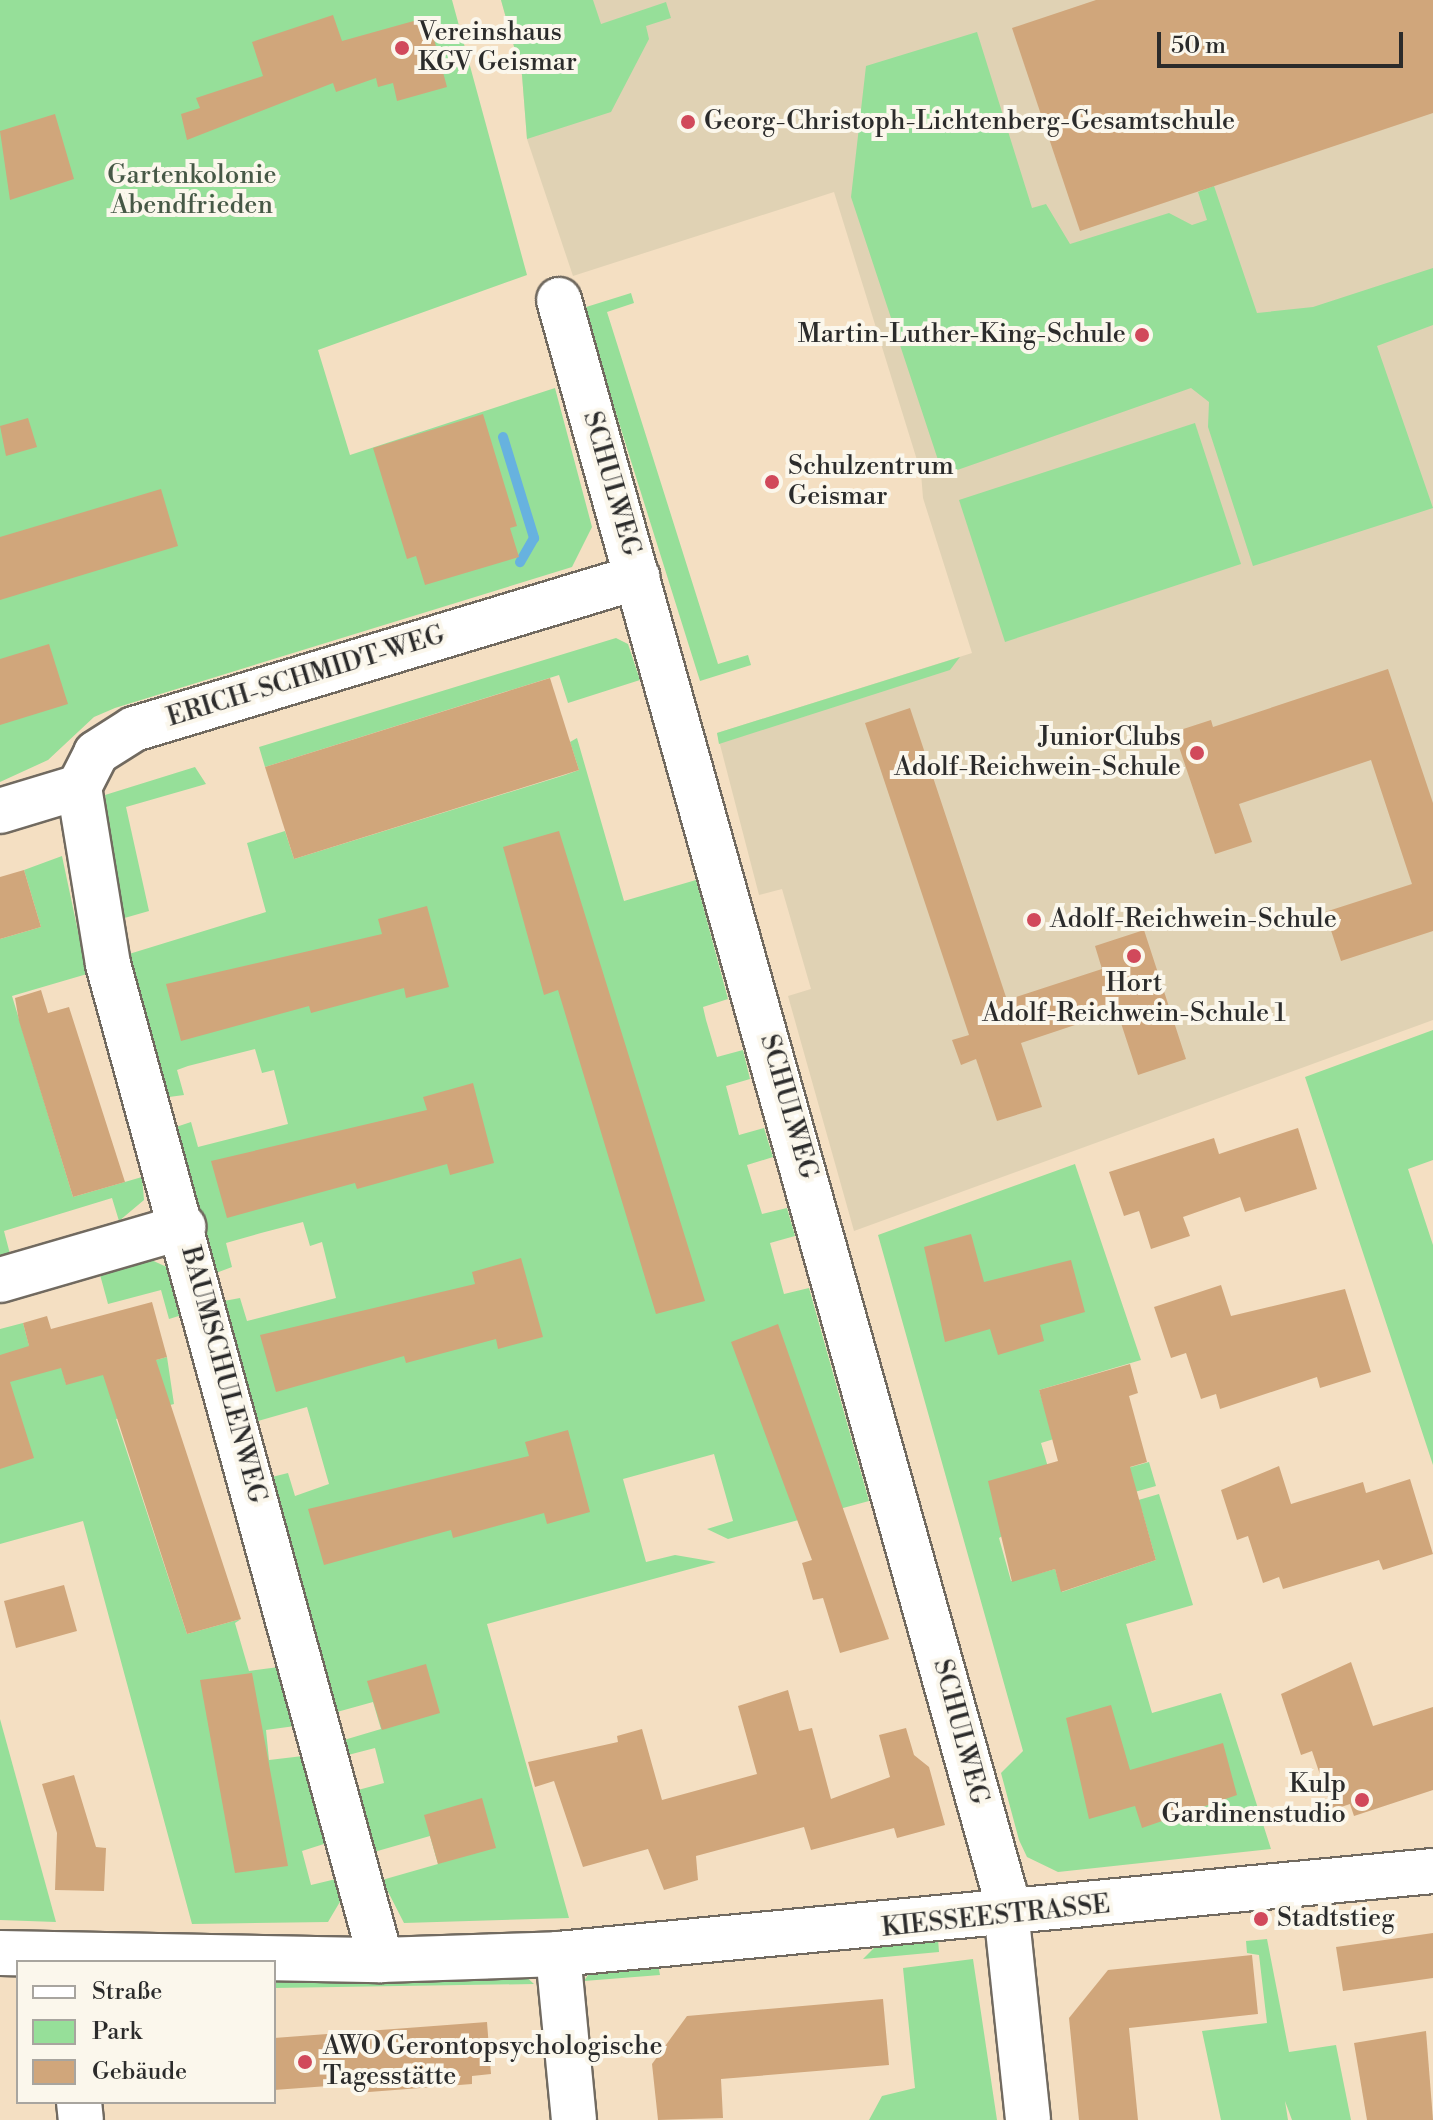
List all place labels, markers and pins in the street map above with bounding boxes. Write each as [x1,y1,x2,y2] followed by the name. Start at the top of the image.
[418,17,577,78] place label: Vereinshaus KGV Geismar
[393,39,411,57] marker: Vereinshaus KGV Geismar
[704,106,1235,138] place label: Georg-Christoph-Lichtenberg-Gesamtschule
[679,113,697,131] marker: Georg-Christoph-Lichtenberg-Gesamtschule
[798,319,1126,351] place label: Martin-Luther-King-Schule
[1133,326,1151,344] marker: Martin-Luther-King-Schule
[788,451,954,512] place label: Schulzentrum Geismar
[763,473,781,491] marker: Schulzentrum Geismar
[894,722,1181,784] place label: JuniorClubs Adolf-Reichwein-Schule
[1188,744,1206,762] marker: JuniorClubs Adolf-Reichwein-Schule
[1050,904,1337,936] place label: Adolf-Reichwein-Schule
[1025,911,1043,929] marker: Adolf-Reichwein-Schule
[1125,947,1143,965] marker: Hort Adolf-Reichwein-Schule 1
[982,968,1286,1030] place label: Hort Adolf-Reichwein-Schule 1
[1162,1769,1346,1830] place label: Kulp Gardinenstudio
[1353,1791,1371,1809] marker: Kulp Gardinenstudio
[1277,1903,1395,1935] place label: Stadtstieg
[1252,1910,1270,1928] marker: Stadtstieg
[323,2031,663,2092] place label: AWO Gerontopsychologische Tagesstätte
[294,2051,316,2073] marker: AWO Gerontopsychologische Tagesstätte

